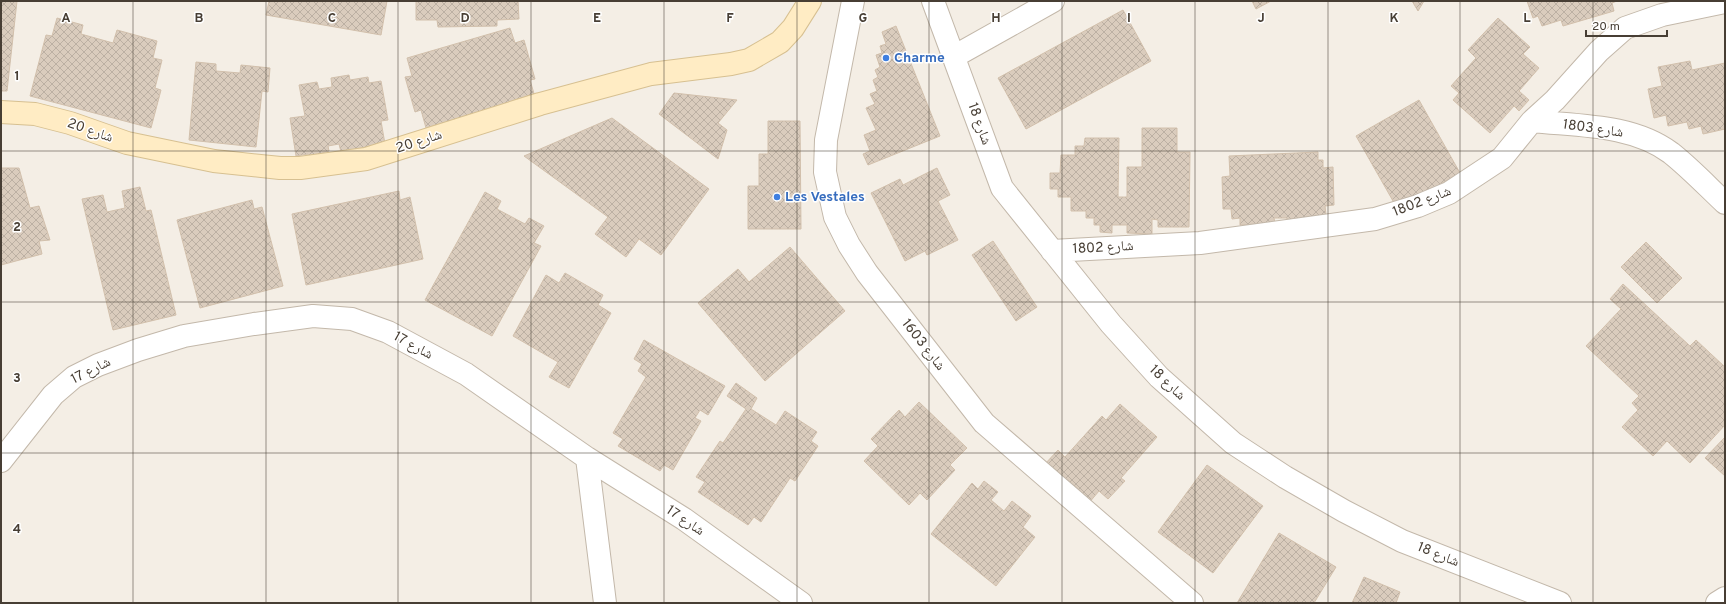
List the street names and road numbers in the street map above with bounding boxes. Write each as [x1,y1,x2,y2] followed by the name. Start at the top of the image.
[964,101,994,147] street label: شارع 18
[65,115,115,147] street label: شارع 20
[1562,116,1624,142] street label: شارع 1803
[394,127,444,157] street label: شارع 20
[1390,183,1454,221] street label: شارع 1802
[1072,238,1134,258] street label: شارع 1802
[898,316,948,374] street label: شارع 1603
[390,328,436,364] street label: شارع 17
[68,354,114,388] street label: شارع 17
[1145,362,1189,404] street label: شارع 18
[663,502,707,540] street label: شارع 17
[1415,539,1461,571] street label: شارع 18

